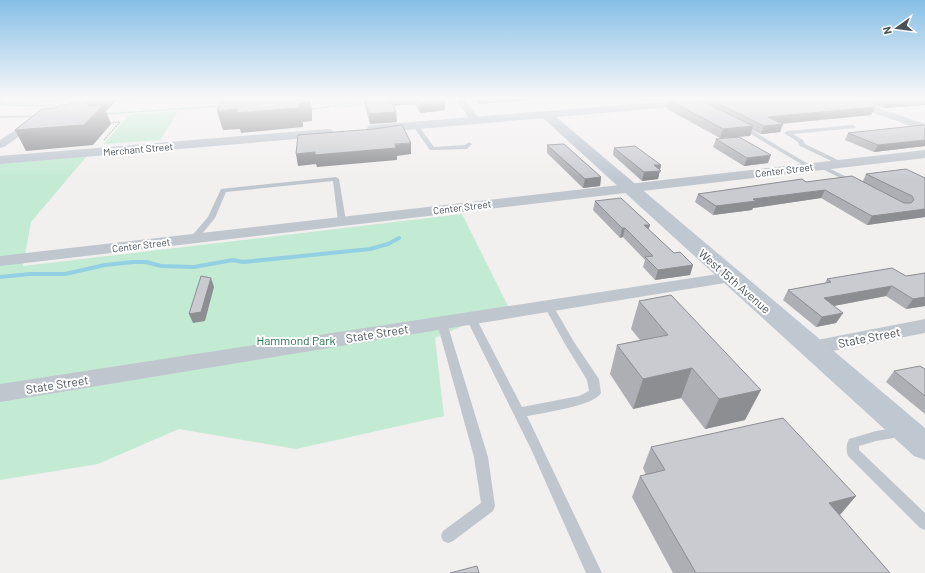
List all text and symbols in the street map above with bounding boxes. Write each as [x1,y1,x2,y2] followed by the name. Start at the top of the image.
[877,8,917,48] north arrow
[880,25,894,36] text: N
[103,140,174,158] street label: Merchant Street
[754,160,814,180] street label: Center Street
[432,197,492,217] street label: Center Street
[111,235,171,255] street label: Center Street
[696,246,774,316] street label: West 15th Avenue
[345,321,409,345] street label: State Street
[837,324,901,350] street label: State Street
[256,333,336,347] park label: Hammond Park
[25,372,89,396] street label: State Street

